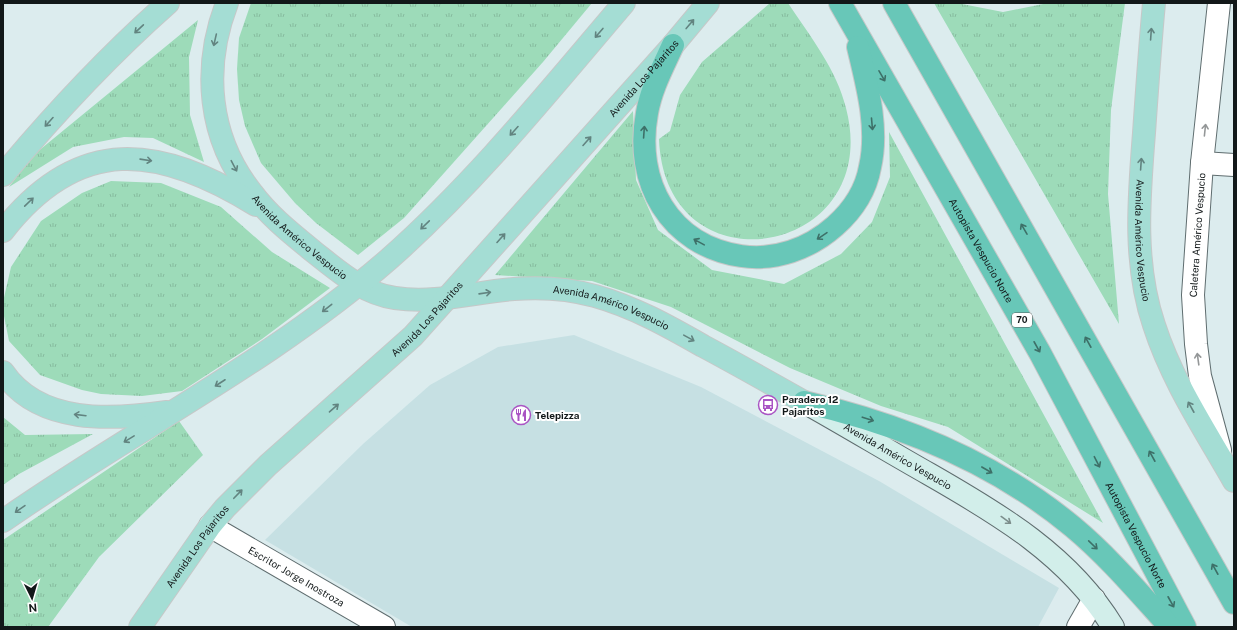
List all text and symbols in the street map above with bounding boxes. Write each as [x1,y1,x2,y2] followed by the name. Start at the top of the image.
[686,19,695,29] one-way arrow
[134,24,144,34] one-way arrow
[595,27,604,38] one-way arrow
[1148,28,1155,41] one-way arrow
[211,34,219,47] one-way arrow
[606,37,681,119] street label: Avenida Los Pajaritos
[879,70,887,82] one-way arrow
[44,117,53,127] one-way arrow
[868,117,875,130] one-way arrow
[1202,124,1209,137] one-way arrow
[510,126,519,136] one-way arrow
[641,126,648,139] one-way arrow
[582,136,592,146] one-way arrow
[140,156,153,164] one-way arrow
[1138,158,1145,171] one-way arrow
[231,160,239,172] one-way arrow
[1187,172,1207,298] street label: Caletera Américo Vespucio
[1133,179,1153,303] street label: Avenida Américo Vespucio
[250,192,350,282] street label: Avenida Américo Vespucio
[947,196,1016,305] street label: Autopista Vespucio Norte
[23,197,34,206] one-way arrow
[420,220,430,230] one-way arrow
[1019,223,1027,235] one-way arrow
[817,232,828,240] one-way arrow
[496,233,505,243] one-way arrow
[693,238,705,245] one-way arrow
[388,279,465,359] street label: Avenida Los Pajaritos
[552,283,672,332] street label: Avenida Américo Vespucio
[478,289,491,297] one-way arrow
[321,304,332,312] one-way arrow
[1012,313,1032,327] road number: 70
[683,334,695,342] one-way arrow
[1083,337,1091,349] one-way arrow
[1033,341,1041,353] one-way arrow
[1194,353,1202,366] one-way arrow
[215,378,226,387] one-way arrow
[782,393,838,417] place label: Paradero 12 Pajaritos
[757,394,779,416] bus stop icon: Paradero 12 Pajaritos
[1186,401,1194,413] one-way arrow
[329,403,340,412] one-way arrow
[510,404,532,426] restaurant icon: Telepizza
[535,409,580,421] place label: Telepizza
[74,411,87,419] one-way arrow
[862,416,875,423] one-way arrow
[842,420,954,492] street label: Avenida Américo Vespucio
[123,435,135,443] one-way arrow
[1147,450,1155,462] one-way arrow
[1094,456,1101,468] one-way arrow
[981,467,993,475] one-way arrow
[1103,480,1169,590] street label: Autopista Vespucio Norte
[233,489,242,499] one-way arrow
[163,503,231,590] street label: Avenida Los Pajaritos
[15,505,26,513] one-way arrow
[1001,516,1012,524] one-way arrow
[1088,541,1098,550] one-way arrow
[246,544,347,609] street label: Escritor Jorge Inostroza
[1211,563,1218,575] one-way arrow
[12,578,52,618] north arrow
[1167,596,1175,608] one-way arrow
[28,602,38,614] text: N

